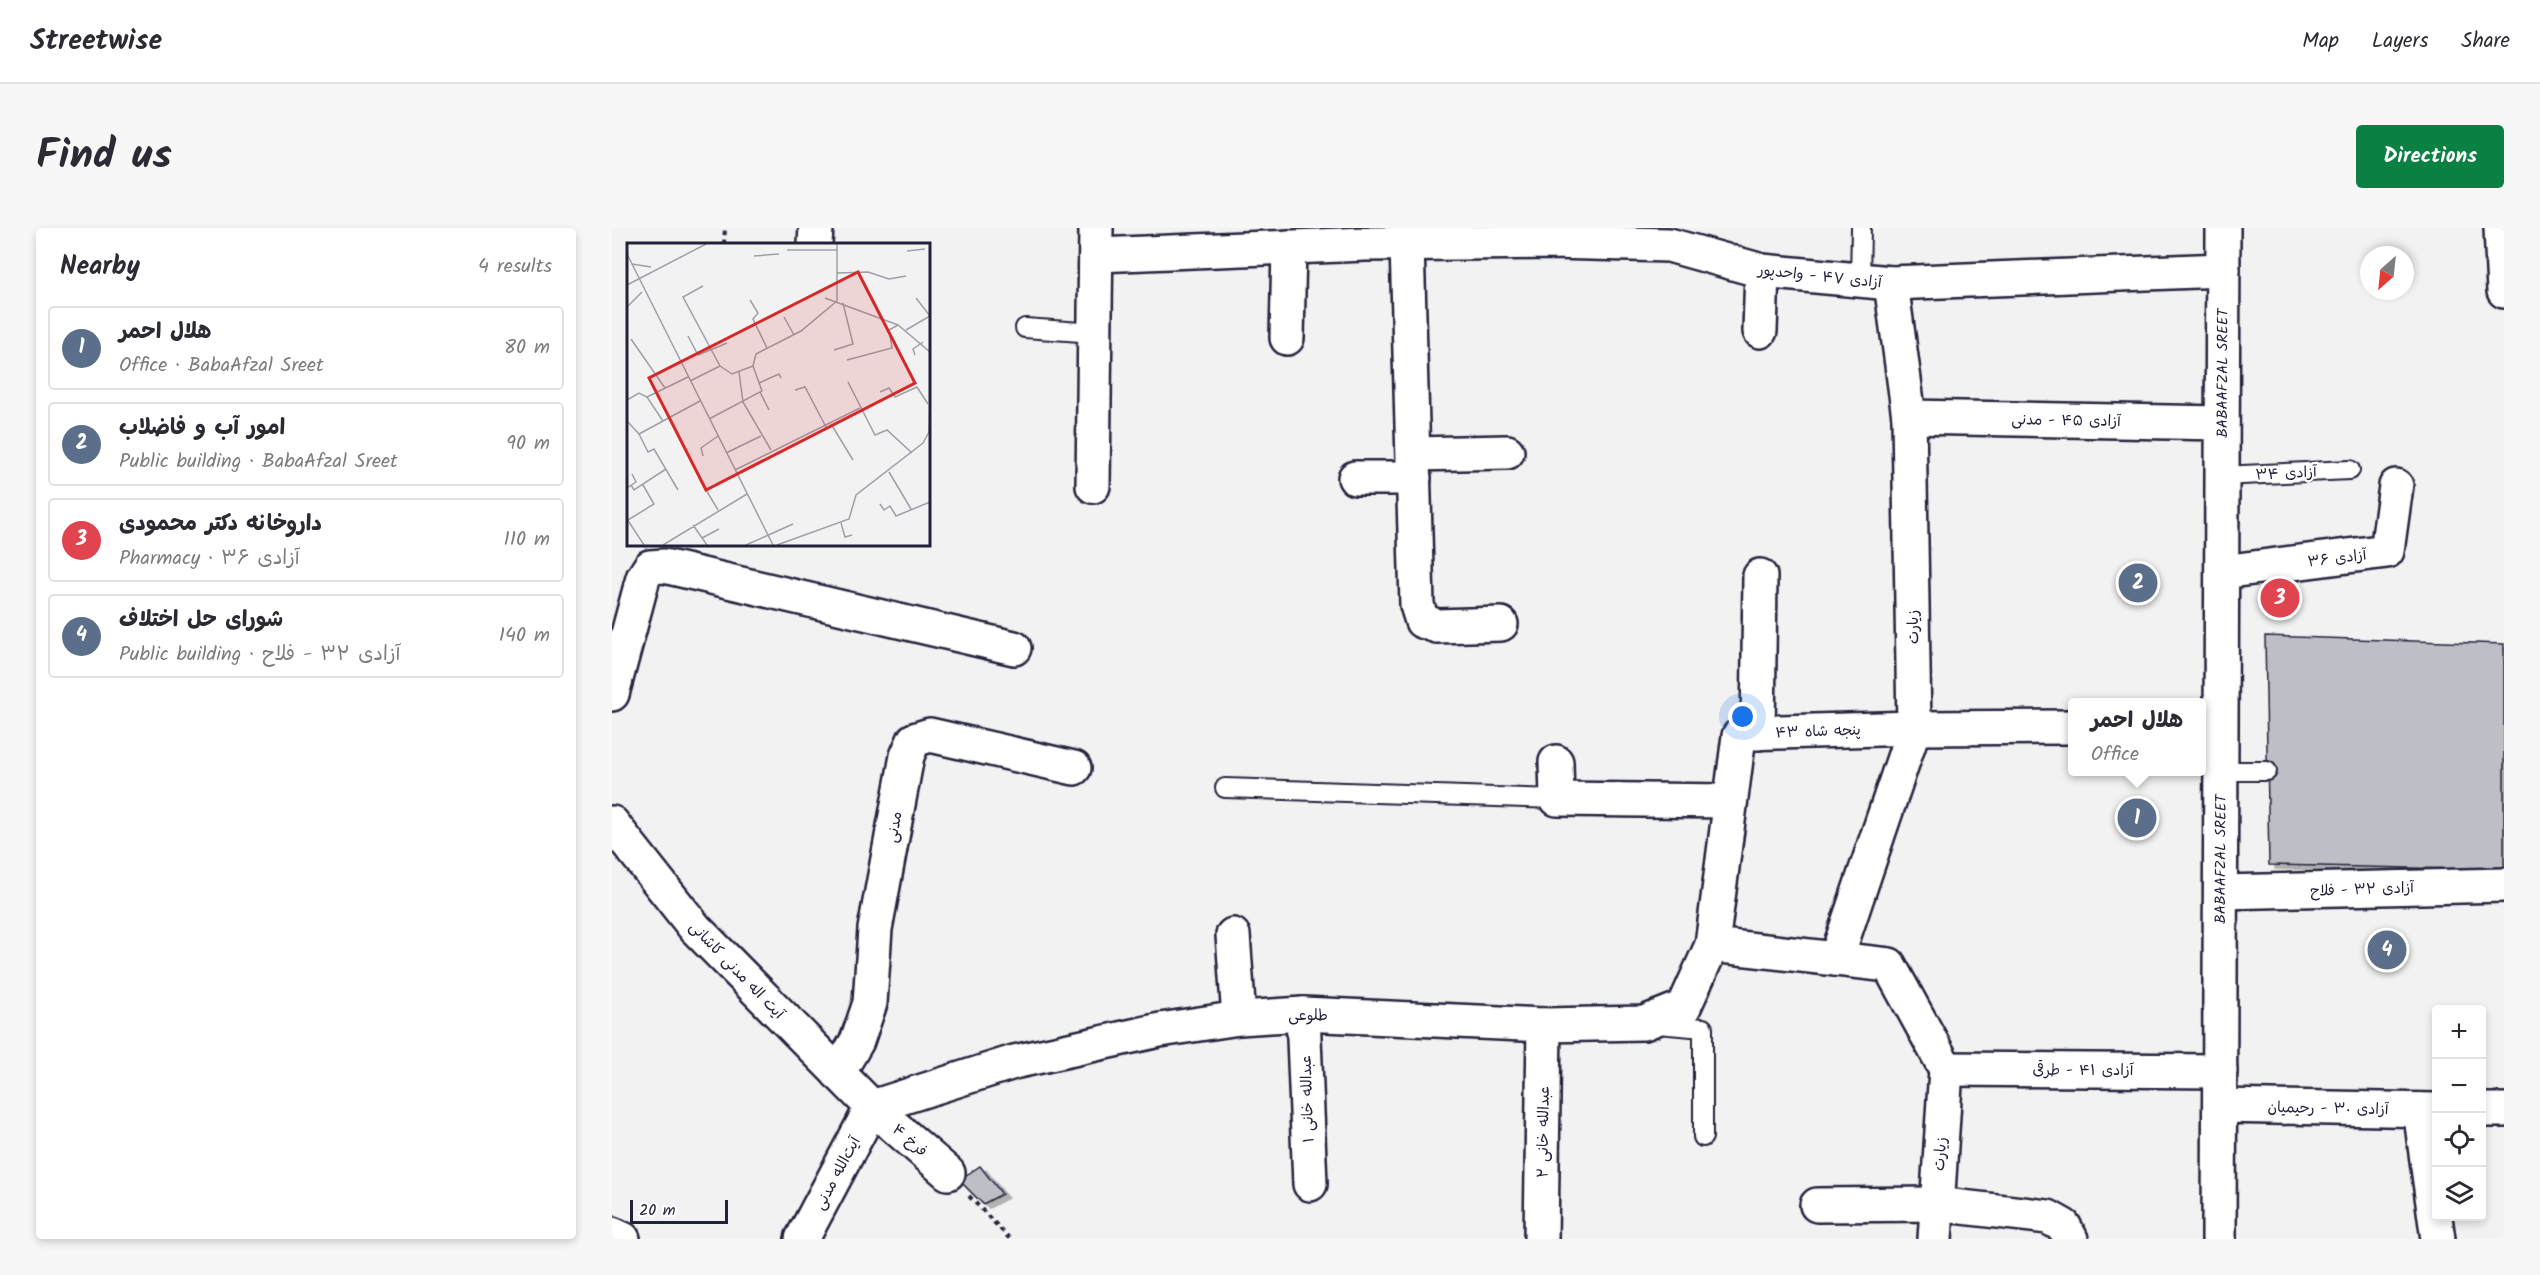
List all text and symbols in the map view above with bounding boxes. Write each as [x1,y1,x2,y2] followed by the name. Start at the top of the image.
[30,19,162,64] text: Streetwise
[2302,25,2339,58] text: Map
[2372,25,2428,58] text: Layers
[2461,25,2510,58] text: Share
[36,123,172,190] text: Find us
[2356,125,2504,188] button: Directions
[627,243,930,546] inset map
[60,246,140,288] text: Nearby
[2360,246,2414,300] north arrow
[478,251,552,283] text: 4 results
[1756,258,1884,296] street label: آزادی ۴۷ - واحدپور
[2211,306,2236,438] street label: BABAAFZAL SREET
[119,315,211,350] text: هلال احمر
[78,332,85,364] text: 1
[504,332,550,364] text: 80 m
[119,350,324,382] text: Office · BabaAfzal Sreet
[2011,408,2122,434] street label: آزادی ۴۵ - مدنی
[119,411,285,446] text: امور آب و فاضلاب
[76,428,87,460] text: 2
[506,428,550,460] text: 90 m
[119,446,398,478] text: Public building · BabaAfzal Sreet
[2255,460,2319,488] street label: آزادی ۳۴
[119,507,322,542] text: داروخانه دکتر محمودی
[76,524,87,556] text: 3
[504,524,550,556] text: 110 m
[119,543,300,575] text: Pharmacy · آزادی ۳۶
[2306,543,2369,575] street label: آزادی ۳۶
[2118,560,2158,606] pin: 2
[2260,576,2300,620] pin: 3
[119,603,283,638] text: شورای حل اختلاف
[1902,610,1926,644] street label: زیارت
[76,620,87,652] text: 4
[499,620,550,652] text: 140 m
[119,639,400,671] text: Public building · آزادی ۳۲ - فلاح
[2068,698,2206,776] popup
[1728,702,1757,731] your location
[2091,704,2183,739] text: هلال احمر
[1775,719,1861,745] street label: پنجه شاه ۴۳
[2091,739,2139,771] text: Office
[2209,792,2234,924] street label: BABAAFZAL SREET
[2118,796,2156,840] pin: 1
[880,810,910,845] street label: مدنی
[2310,876,2416,904] street label: آزادی ۳۲ - فلاح
[683,916,791,1026] street label: آیت اله مدنی کاشانی
[2368,928,2406,972] pin: 4
[1288,1004,1328,1028] street label: طلوعی
[2432,1005,2486,1221] map controls
[2432,1005,2486,1059] button: +
[1294,1055,1322,1143] street label: عبدالله خانی ۱
[2033,1059,2135,1083] street label: آزادی ۴۱ - طرقی
[2432,1059,2486,1113] button: −
[1531,1086,1557,1178] street label: عبدالله خانی ۲
[2267,1096,2390,1122] street label: آزادی ۳۰ - رحیمیان
[2432,1113,2486,1167] button: locate
[886,1118,932,1163] street label: فرخ ۴
[808,1131,868,1215] street label: آیت‌الله مدنی
[1928,1136,1954,1172] street label: زیارت
[2432,1167,2486,1221] button: layers
[630,1197,728,1224] scale bar
[639,1198,675,1223] text: 20 m

